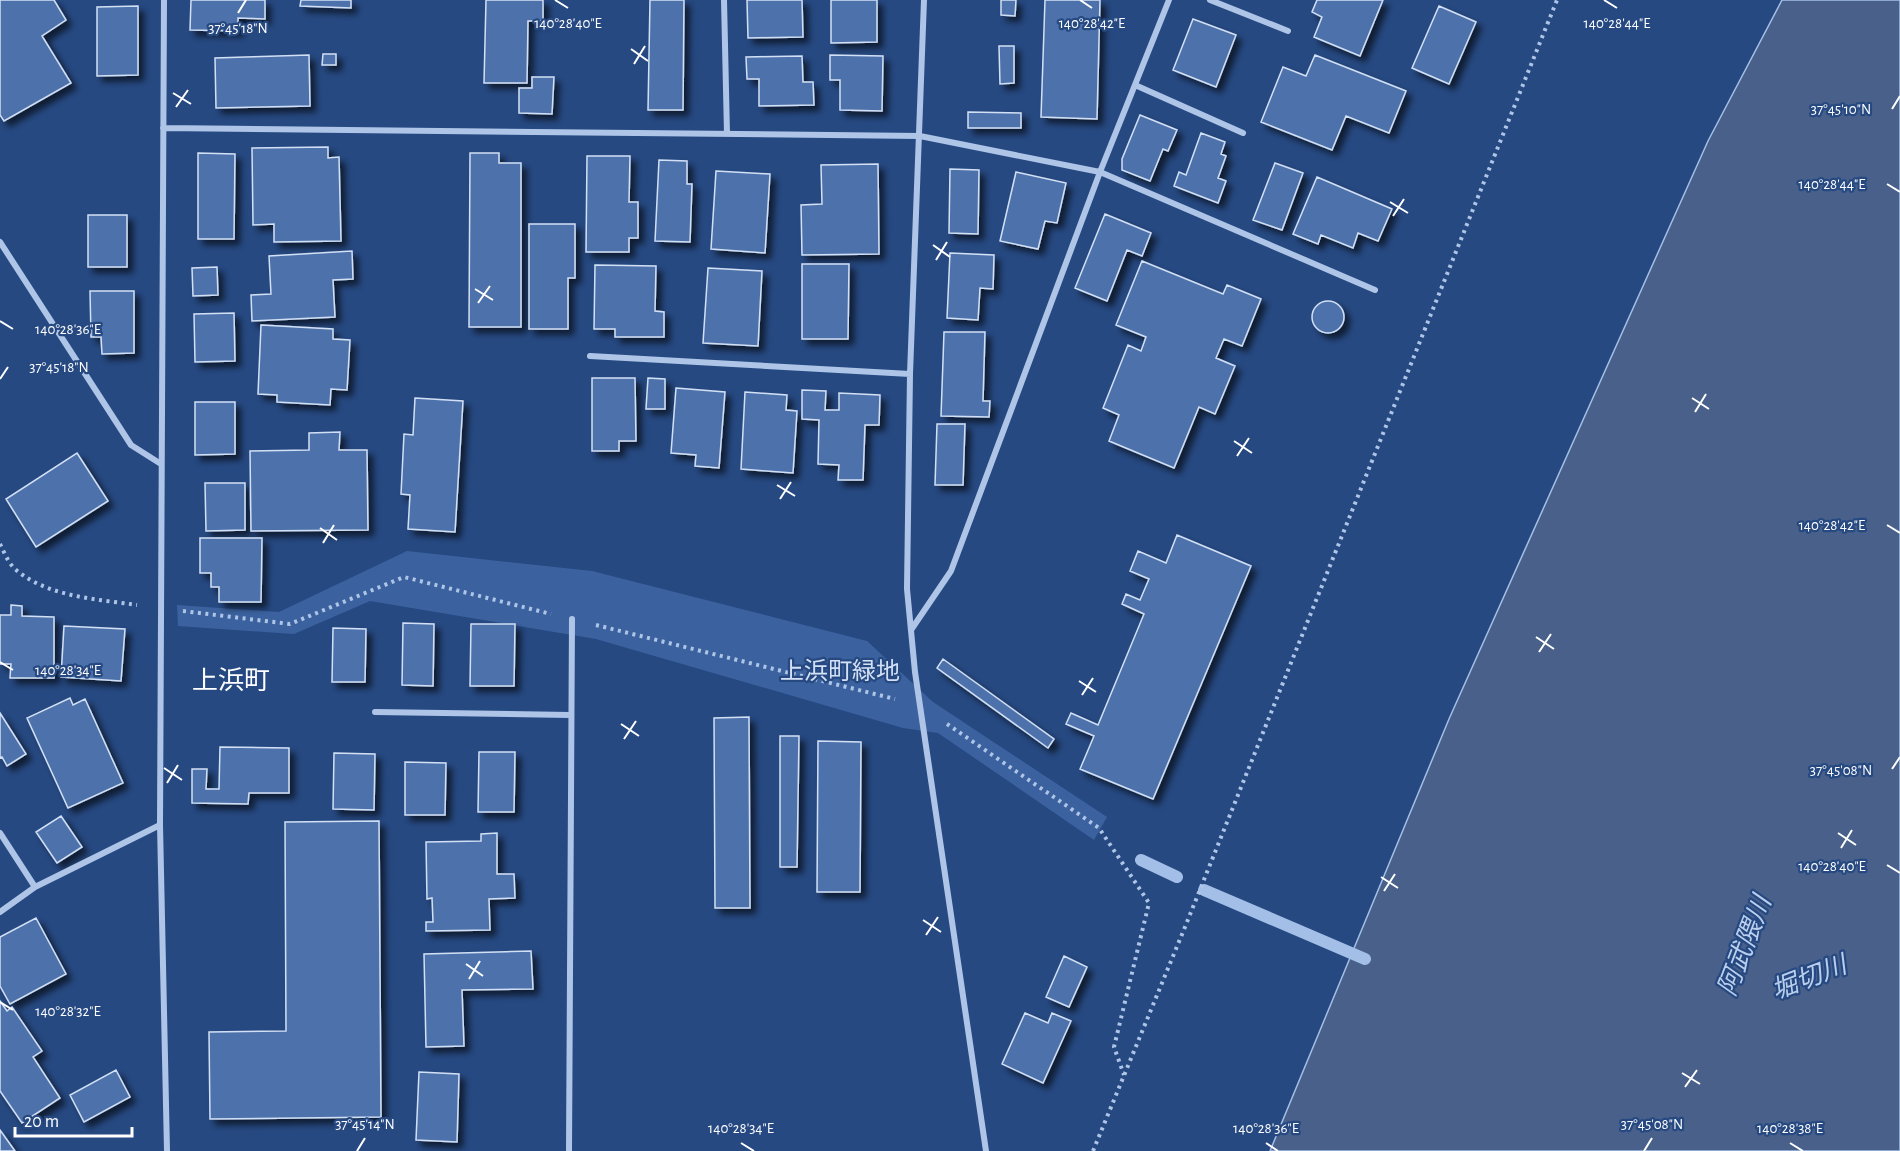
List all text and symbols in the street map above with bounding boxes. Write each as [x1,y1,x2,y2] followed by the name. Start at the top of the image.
[534,16,602,31] text: 140°28'40"E
[1059,16,1125,31] text: 140°28'42"E
[1584,16,1650,31] text: 140°28'44"E
[208,21,268,36] text: 37°45'18"N
[1811,102,1871,117] text: 37°45'10"N
[1799,177,1865,192] text: 140°28'44"E
[35,322,101,337] text: 140°28'36"E
[29,360,89,375] text: 37°45'18"N
[1799,518,1865,533] text: 140°28'42"E
[780,658,900,684] park label: 上浜町緑地
[35,663,101,678] text: 140°28'34"E
[192,667,270,694] district label: 上浜町
[1810,763,1872,778] text: 37°45'08"N
[1798,859,1866,874] text: 140°28'40"E
[1713,890,1777,999] water label: 阿武隈川
[1768,950,1853,1004] water label: 堀切川
[35,1004,101,1019] text: 140°28'32"E
[15,1100,132,1138] scale bar
[24,1113,59,1131] text: 20 m
[335,1117,395,1132] text: 37°45'14"N
[1621,1117,1683,1132] text: 37°45'08"N
[708,1121,774,1136] text: 140°28'34"E
[1233,1121,1299,1136] text: 140°28'36"E
[1757,1121,1823,1136] text: 140°28'38"E

